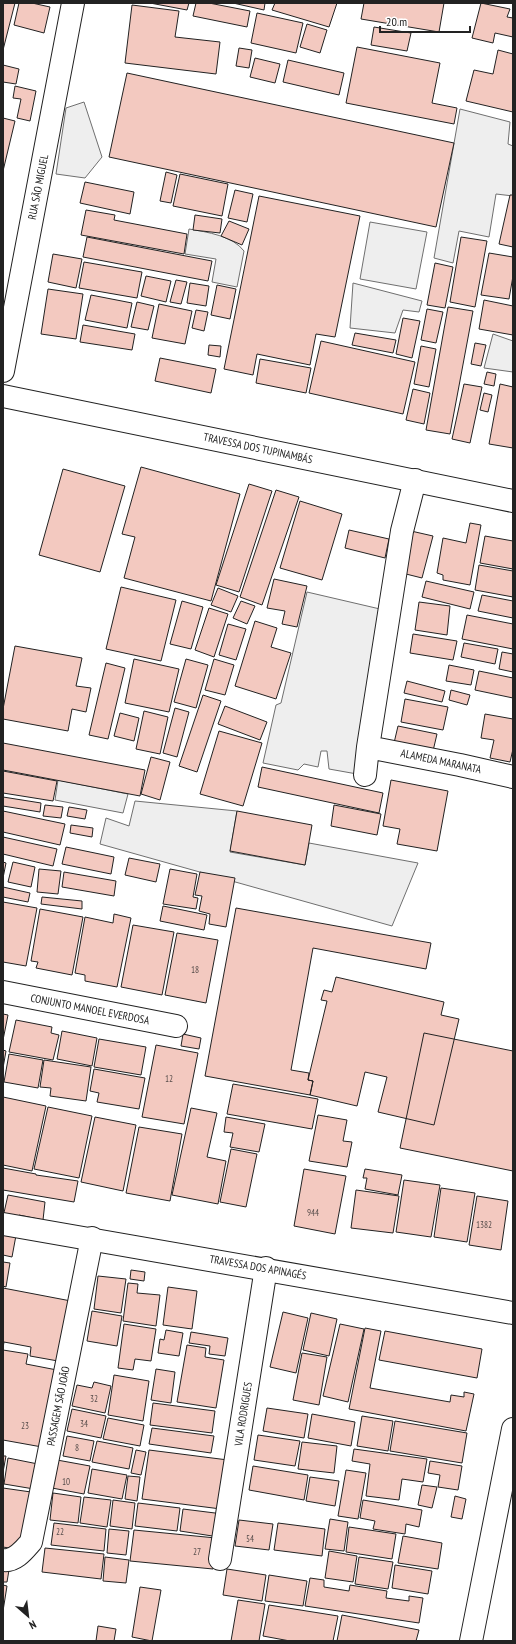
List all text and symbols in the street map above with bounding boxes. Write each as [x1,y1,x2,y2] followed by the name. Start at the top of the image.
[380,8,470,34] scale bar
[386,14,407,29] text: 20 m
[25,153,51,221] street label: RUA SÃO MIGUEL
[202,430,314,466] street label: TRAVESSA DOS TUPINAMBÁS
[399,746,483,777] street label: ALAMEDA MARANATA
[191,964,199,975] house number: 18
[29,991,151,1028] street label: CONJUNTO MANOEL EVERDOSA
[165,1073,173,1084] house number: 12
[307,1207,319,1218] house number: 944
[476,1219,492,1230] house number: 1382
[208,1252,308,1282] street label: TRAVESSA DOS APINAGÉS
[43,1365,73,1447] street label: PASSAGEM SÃO JOÃO
[231,1381,255,1448] street label: VILA RODRIGUES
[90,1393,98,1404] house number: 32
[80,1418,88,1429] house number: 34
[21,1420,29,1431] house number: 23
[75,1442,79,1453] house number: 8
[62,1476,70,1487] house number: 10
[56,1526,64,1537] house number: 22
[246,1533,254,1544] house number: 54
[193,1546,201,1557] house number: 27
[8,1596,48,1636] north arrow
[27,1617,39,1632] text: N

